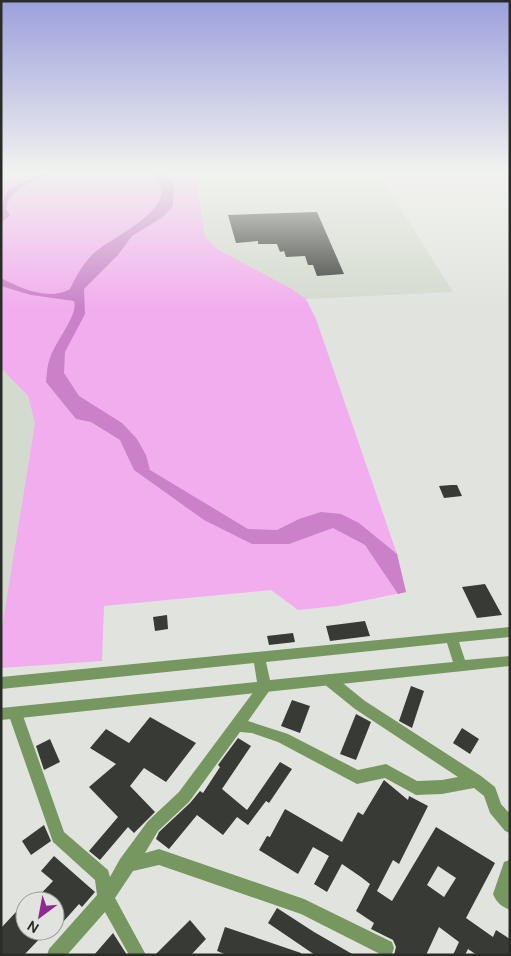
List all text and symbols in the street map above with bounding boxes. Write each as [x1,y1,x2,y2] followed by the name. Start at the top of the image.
[15,891,65,941] north arrow
[24,917,42,937] text: N

